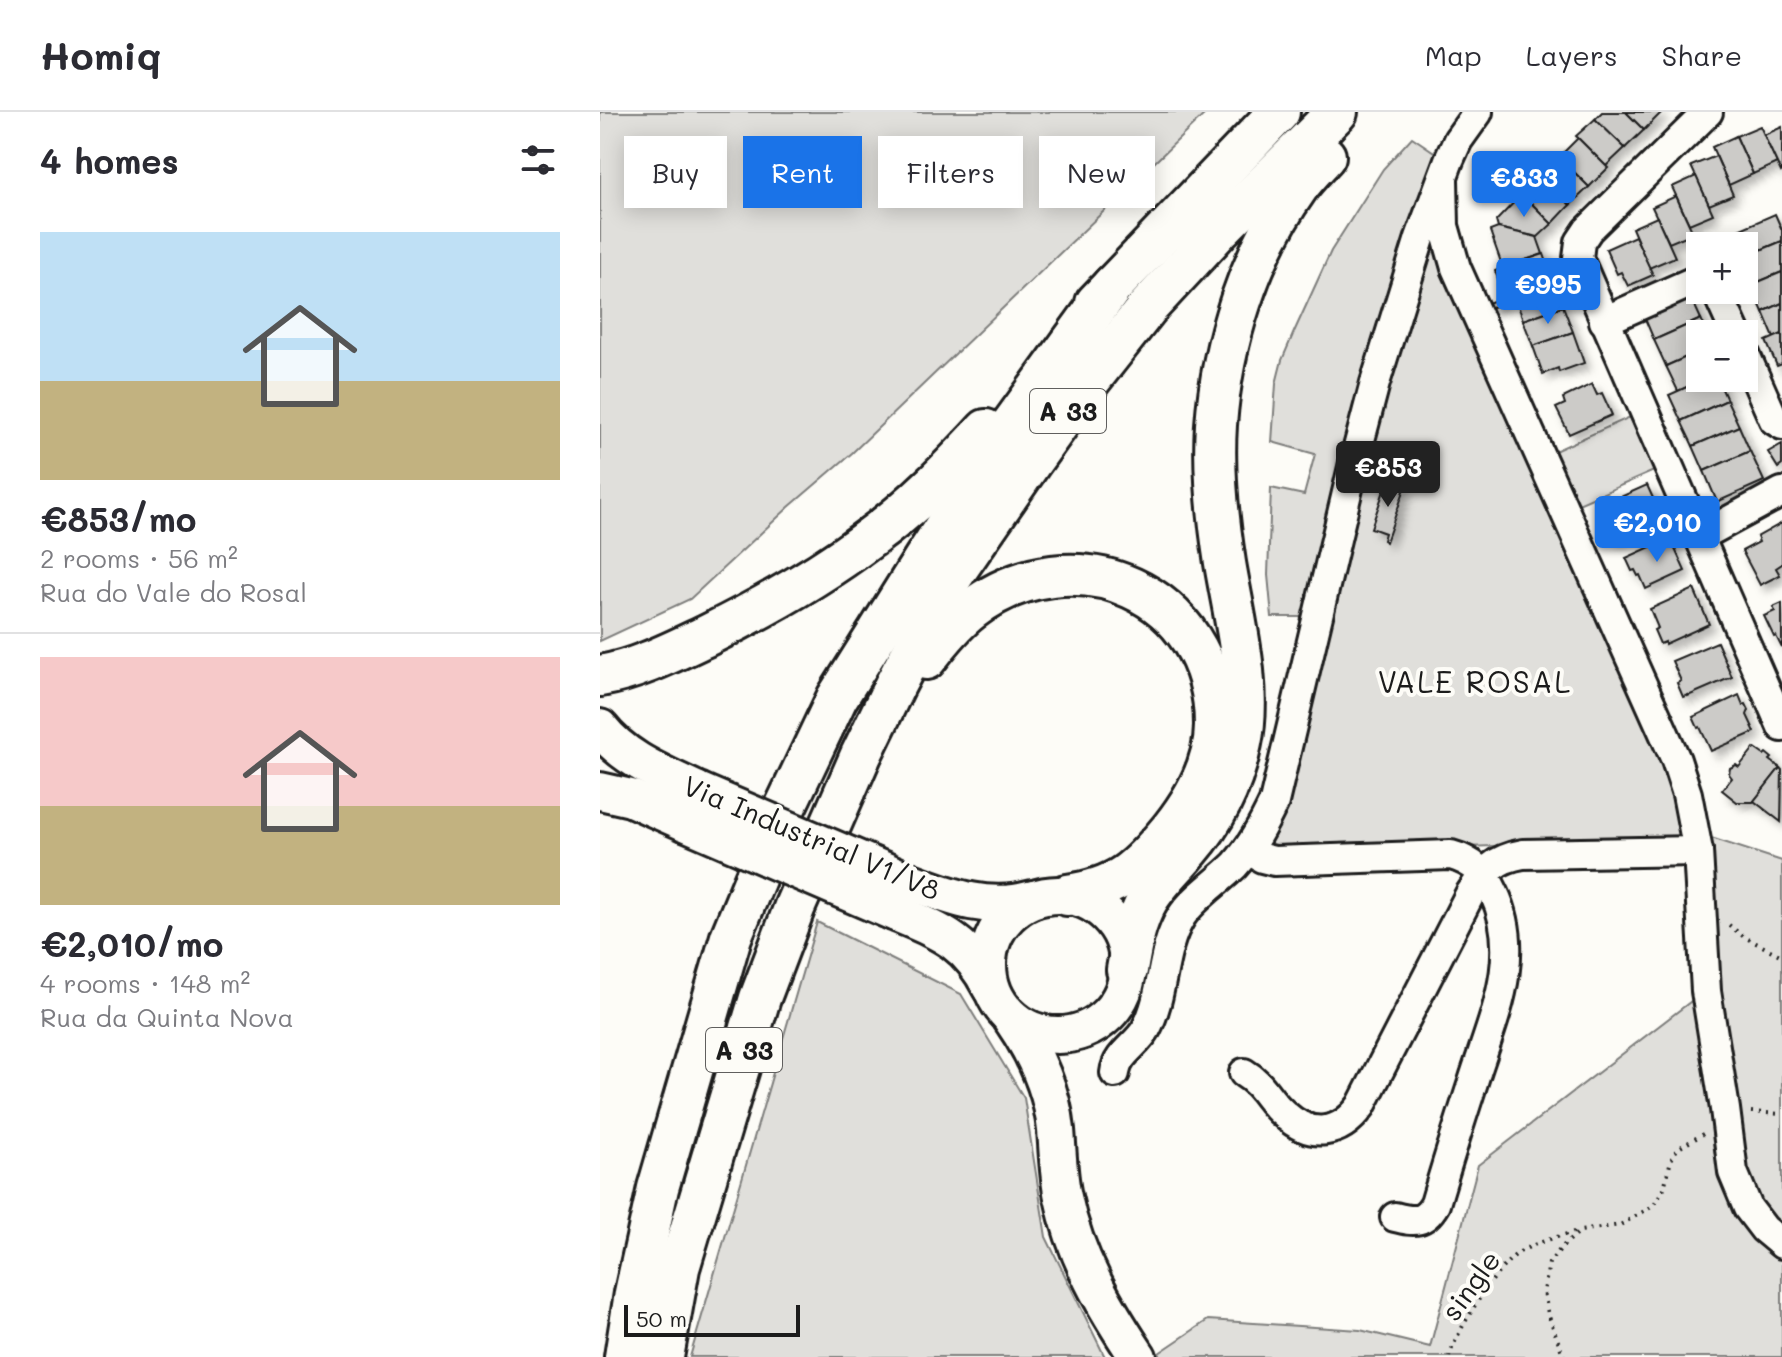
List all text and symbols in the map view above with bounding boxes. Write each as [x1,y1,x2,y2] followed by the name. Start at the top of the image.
[40,30,161,80] text: Homiq
[1425,37,1482,73] text: Map
[1526,37,1618,73] text: Layers
[1662,37,1742,73] text: Share
[624,136,727,208] chip: Buy
[743,136,862,208] chip: Rent
[878,136,1023,208] chip: Filters
[1039,136,1155,208] chip: New
[40,138,179,183] text: 4 homes
[516,138,560,182] icon: filters
[1477,151,1571,219] pin: €833
[1490,160,1558,194] text: €833
[1686,232,1758,392] map controls
[1686,232,1758,304] button: +
[1501,258,1595,326] pin: €995
[1514,267,1582,301] text: €995
[228,284,372,428] icon: home
[1686,320,1758,392] button: −
[1030,389,1106,433] road number: A 33
[1341,441,1435,509] pin: €853
[1354,450,1422,484] text: €853
[40,496,196,541] text: €853/mo
[1592,496,1722,564] pin: €2,010
[1613,505,1701,539] text: €2,010
[40,541,238,575] text: 2 rooms · 56 m²
[40,575,307,609] text: Rua do Vale do Rosal
[1378,661,1572,701] district label: VALE ROSAL
[228,709,372,853] icon: home
[678,767,946,907] street label: Via Industrial V1/V8
[40,921,223,966] text: €2,010/mo
[40,966,250,1000] text: 4 rooms · 148 m²
[40,1000,294,1034] text: Rua da Quinta Nova
[706,1028,782,1072] road number: A 33
[1432,1243,1508,1327] street label: single
[624,1301,800,1337] scale bar
[636,1304,687,1333] text: 50 m

